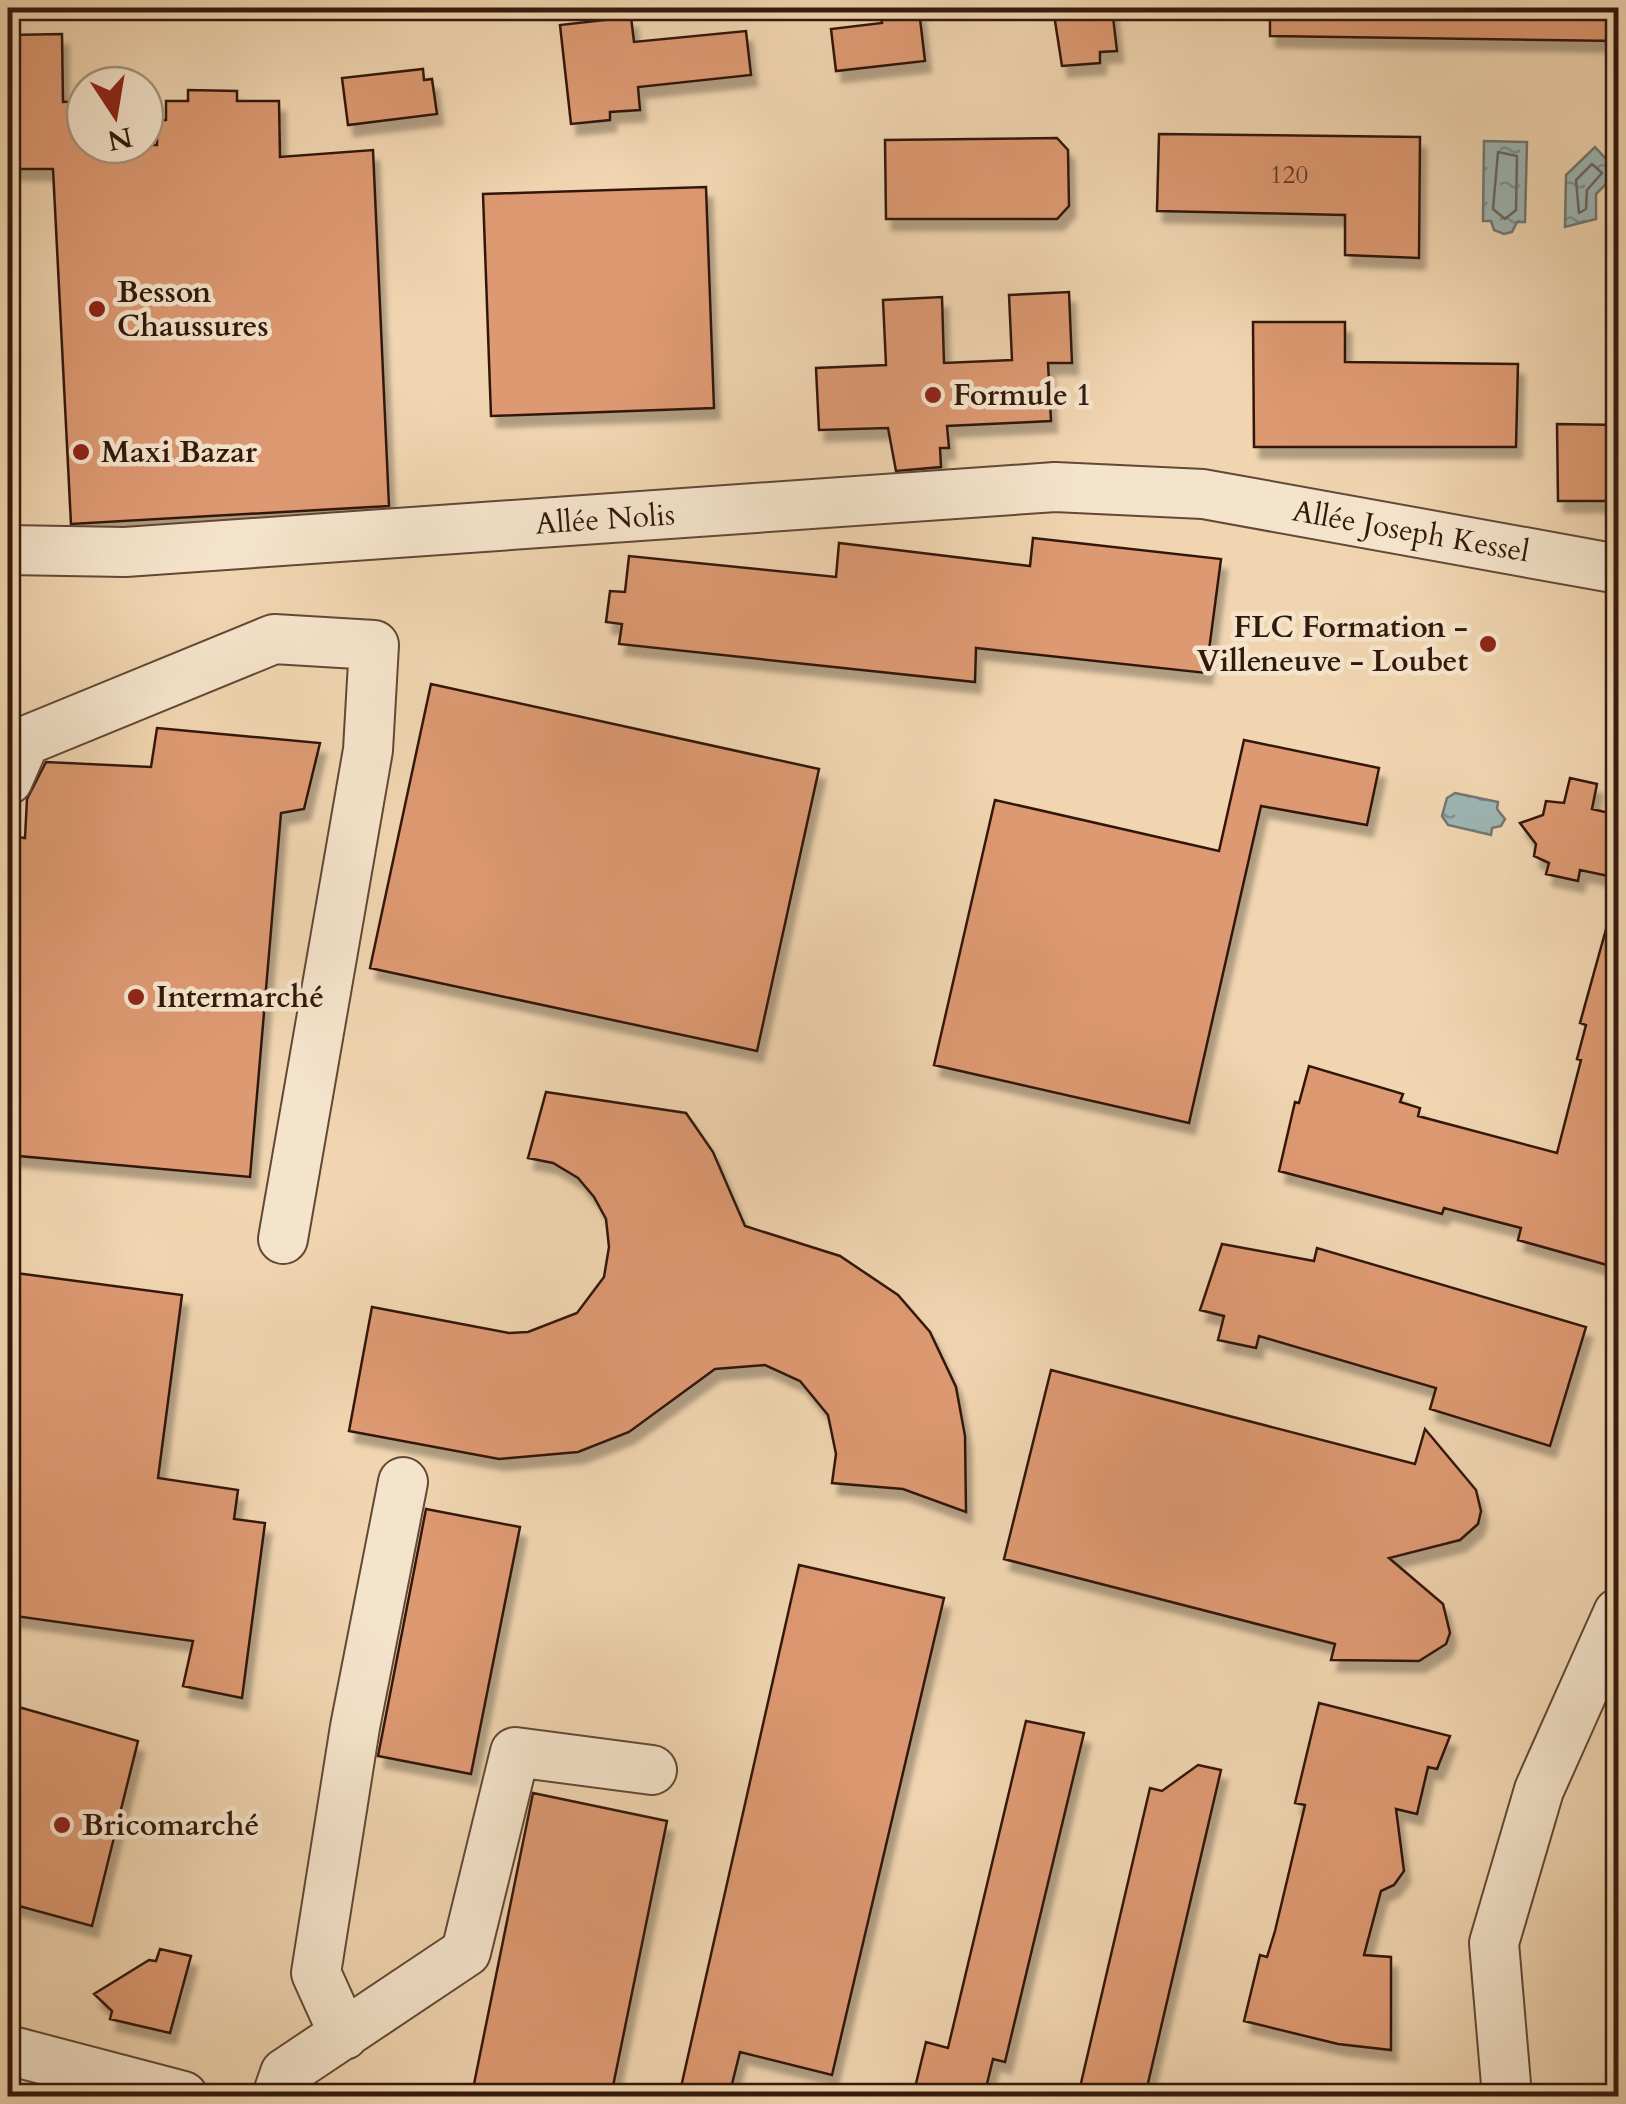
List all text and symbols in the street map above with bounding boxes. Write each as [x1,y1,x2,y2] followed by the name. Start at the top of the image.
[65,65,165,165] north arrow
[104,117,136,160] text: N
[1270,158,1308,192] house number: 120
[117,272,268,347] place label: Besson Chaussures
[86,298,108,320] marker: Besson Chaussures
[953,375,1091,416] place label: Formule 1
[922,384,944,406] marker: Formule 1
[101,432,258,473] place label: Maxi Bazar
[70,441,92,463] marker: Maxi Bazar
[1289,490,1533,573] street label: Allée Joseph Kessel
[534,494,676,545] street label: Allée Nolis
[1197,607,1468,682] place label: FLC Formation - Villeneuve - Loubet
[1477,633,1499,655] marker: FLC Formation - Villeneuve - Loubet
[156,977,324,1018] place label: Intermarché
[125,986,147,1008] marker: Intermarché
[82,1805,259,1846] place label: Bricomarché
[51,1814,73,1836] marker: Bricomarché

